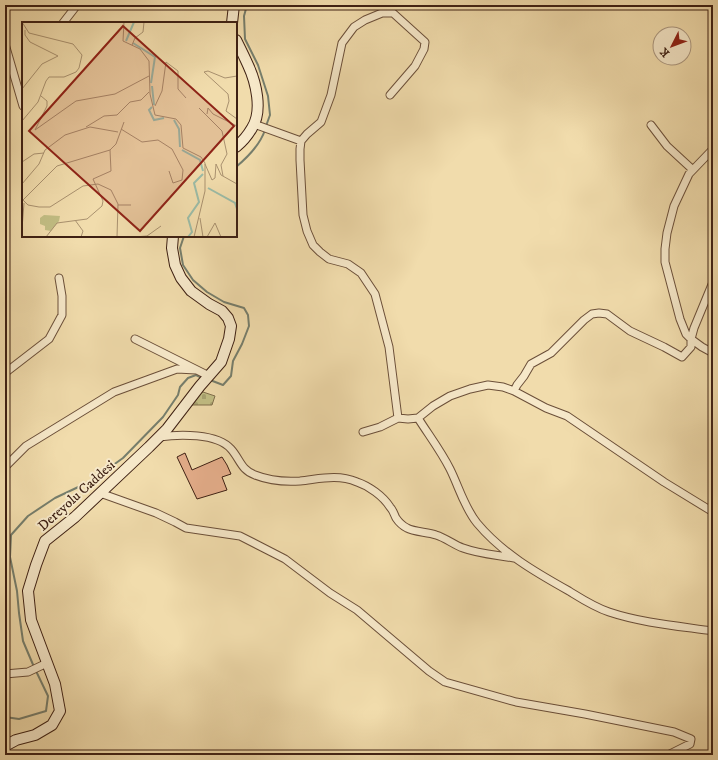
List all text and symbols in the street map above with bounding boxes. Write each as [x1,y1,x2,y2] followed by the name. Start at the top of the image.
[22,22,237,237] inset map
[652,26,692,66] north arrow
[657,44,673,60] text: K
[34,456,119,535] street label: Dereyolu Caddesi

